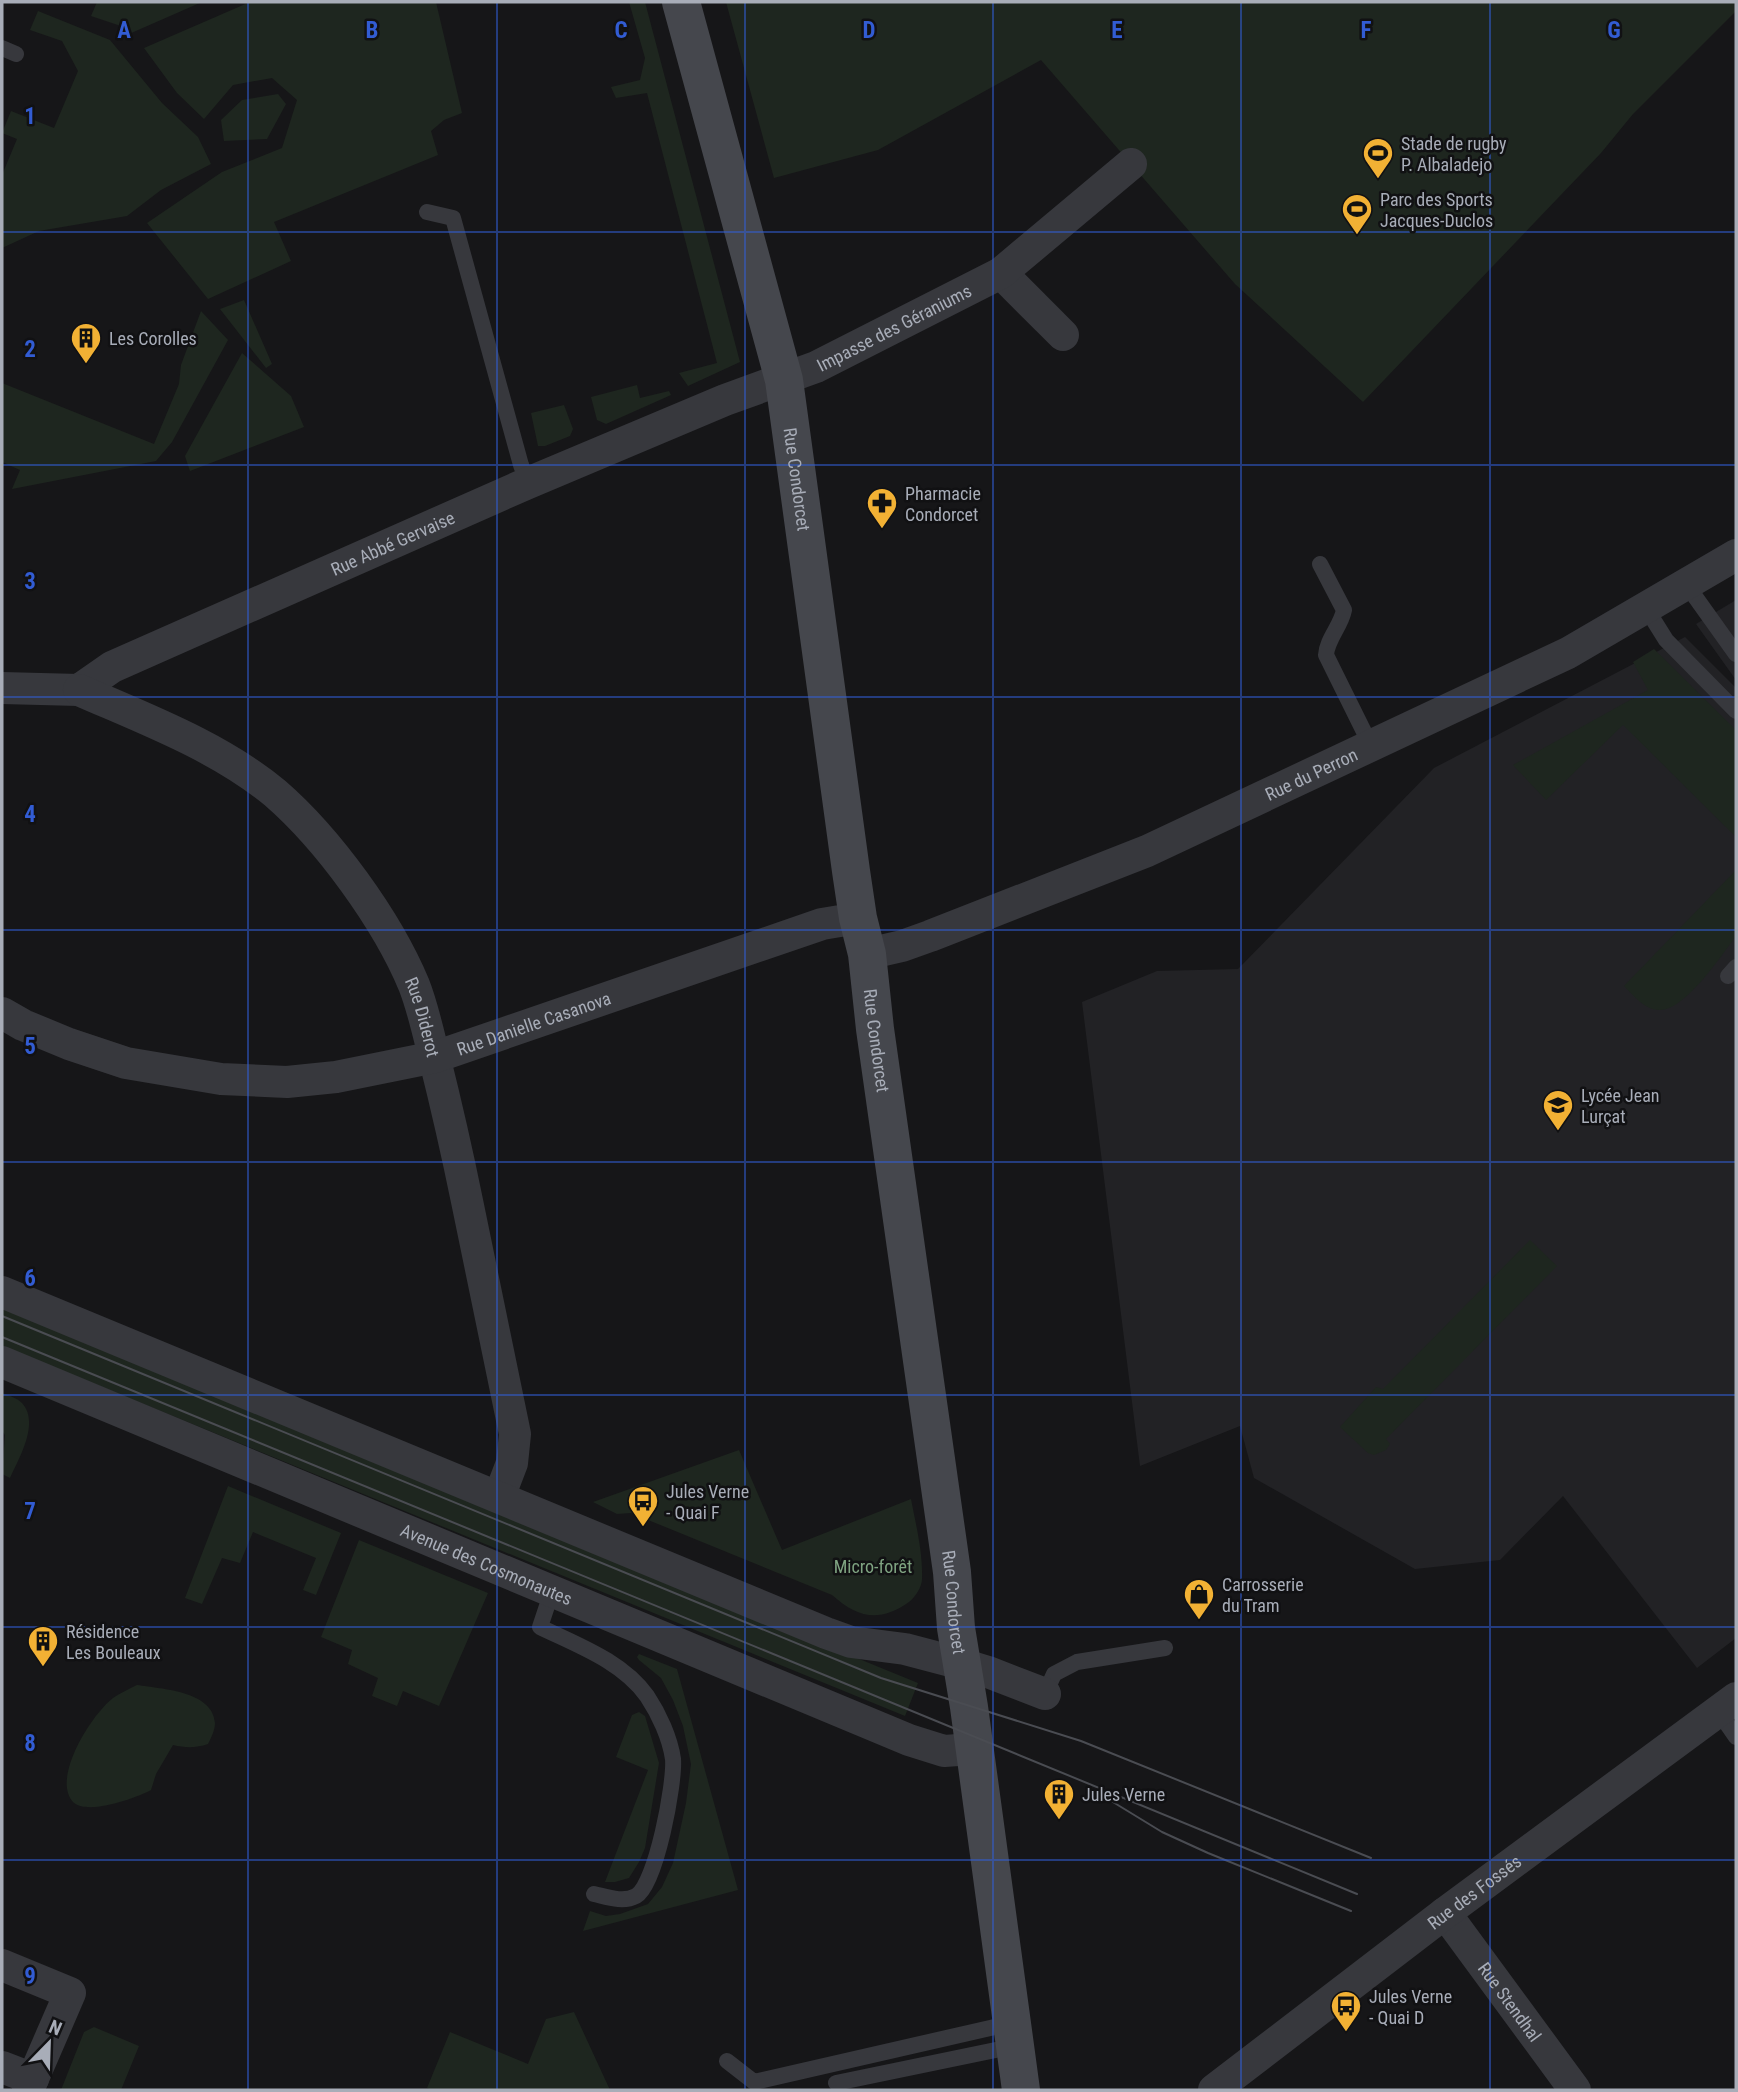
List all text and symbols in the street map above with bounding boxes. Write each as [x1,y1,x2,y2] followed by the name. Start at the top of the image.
[117,17,131,44] text: A
[366,17,378,44] text: B
[614,17,628,44] text: C
[863,17,876,44] text: D
[1111,17,1123,44] text: E
[1361,17,1372,44] text: F
[1607,17,1621,44] text: G
[24,103,36,130] text: 1
[1401,133,1507,175] place label: Stade de rugby P. Albaladejo
[1361,136,1395,180] sports icon: Stade de rugby P. Albaladejo
[1380,189,1493,231] place label: Parc des Sports Jacques-Duclos
[1340,192,1374,236] sports icon: Parc des Sports Jacques-Duclos
[813,279,975,375] street label: Impasse des Géraniums
[69,321,103,365] building icon: Les Corolles
[109,328,197,349] place label: Les Corolles
[24,336,36,363] text: 2
[780,426,815,532] street label: Rue Condorcet
[905,483,981,525] place label: Pharmacie Condorcet
[865,486,899,530] pharmacy icon: Pharmacie Condorcet
[327,506,458,579] street label: Rue Abbé Gervaise
[24,568,36,595] text: 3
[1262,743,1361,805] street label: Rue du Perron
[24,801,36,828] text: 4
[401,974,444,1059] street label: Rue Diderot
[454,987,613,1059] street label: Rue Danielle Casanova
[860,988,894,1094] street label: Rue Condorcet
[24,1033,36,1060] text: 5
[1581,1085,1660,1127] place label: Lycée Jean Lurçat
[1541,1088,1575,1132] school or university icon: Lycée Jean Lurçat
[24,1265,36,1292] text: 6
[666,1481,749,1523] place label: Jules Verne - Quai F
[626,1484,660,1528] bus stop icon: Jules Verne - Quai F
[24,1498,36,1525] text: 7
[398,1519,575,1609] street label: Avenue des Cosmonautes
[939,1549,971,1656] street label: Rue Condorcet
[834,1556,912,1577] park label: Micro-forêt
[1222,1574,1304,1616] place label: Carrosserie du Tram
[1182,1577,1216,1621] shop icon: Carrosserie du Tram
[66,1621,161,1663] place label: Résidence Les Bouleaux
[26,1624,60,1668] building icon: Résidence Les Bouleaux
[24,1730,36,1757] text: 8
[1042,1777,1076,1821] building icon: Jules Verne
[1082,1784,1165,1805] place label: Jules Verne
[1423,1850,1525,1933] street label: Rue des Fossés
[1474,1958,1546,2045] street label: Rue Stendhal
[24,1963,36,1990] text: 9
[1369,1986,1452,2028] place label: Jules Verne - Quai D
[1329,1989,1363,2033] bus stop icon: Jules Verne - Quai D
[14,2008,84,2078] north arrow
[46,2015,65,2041] text: N

